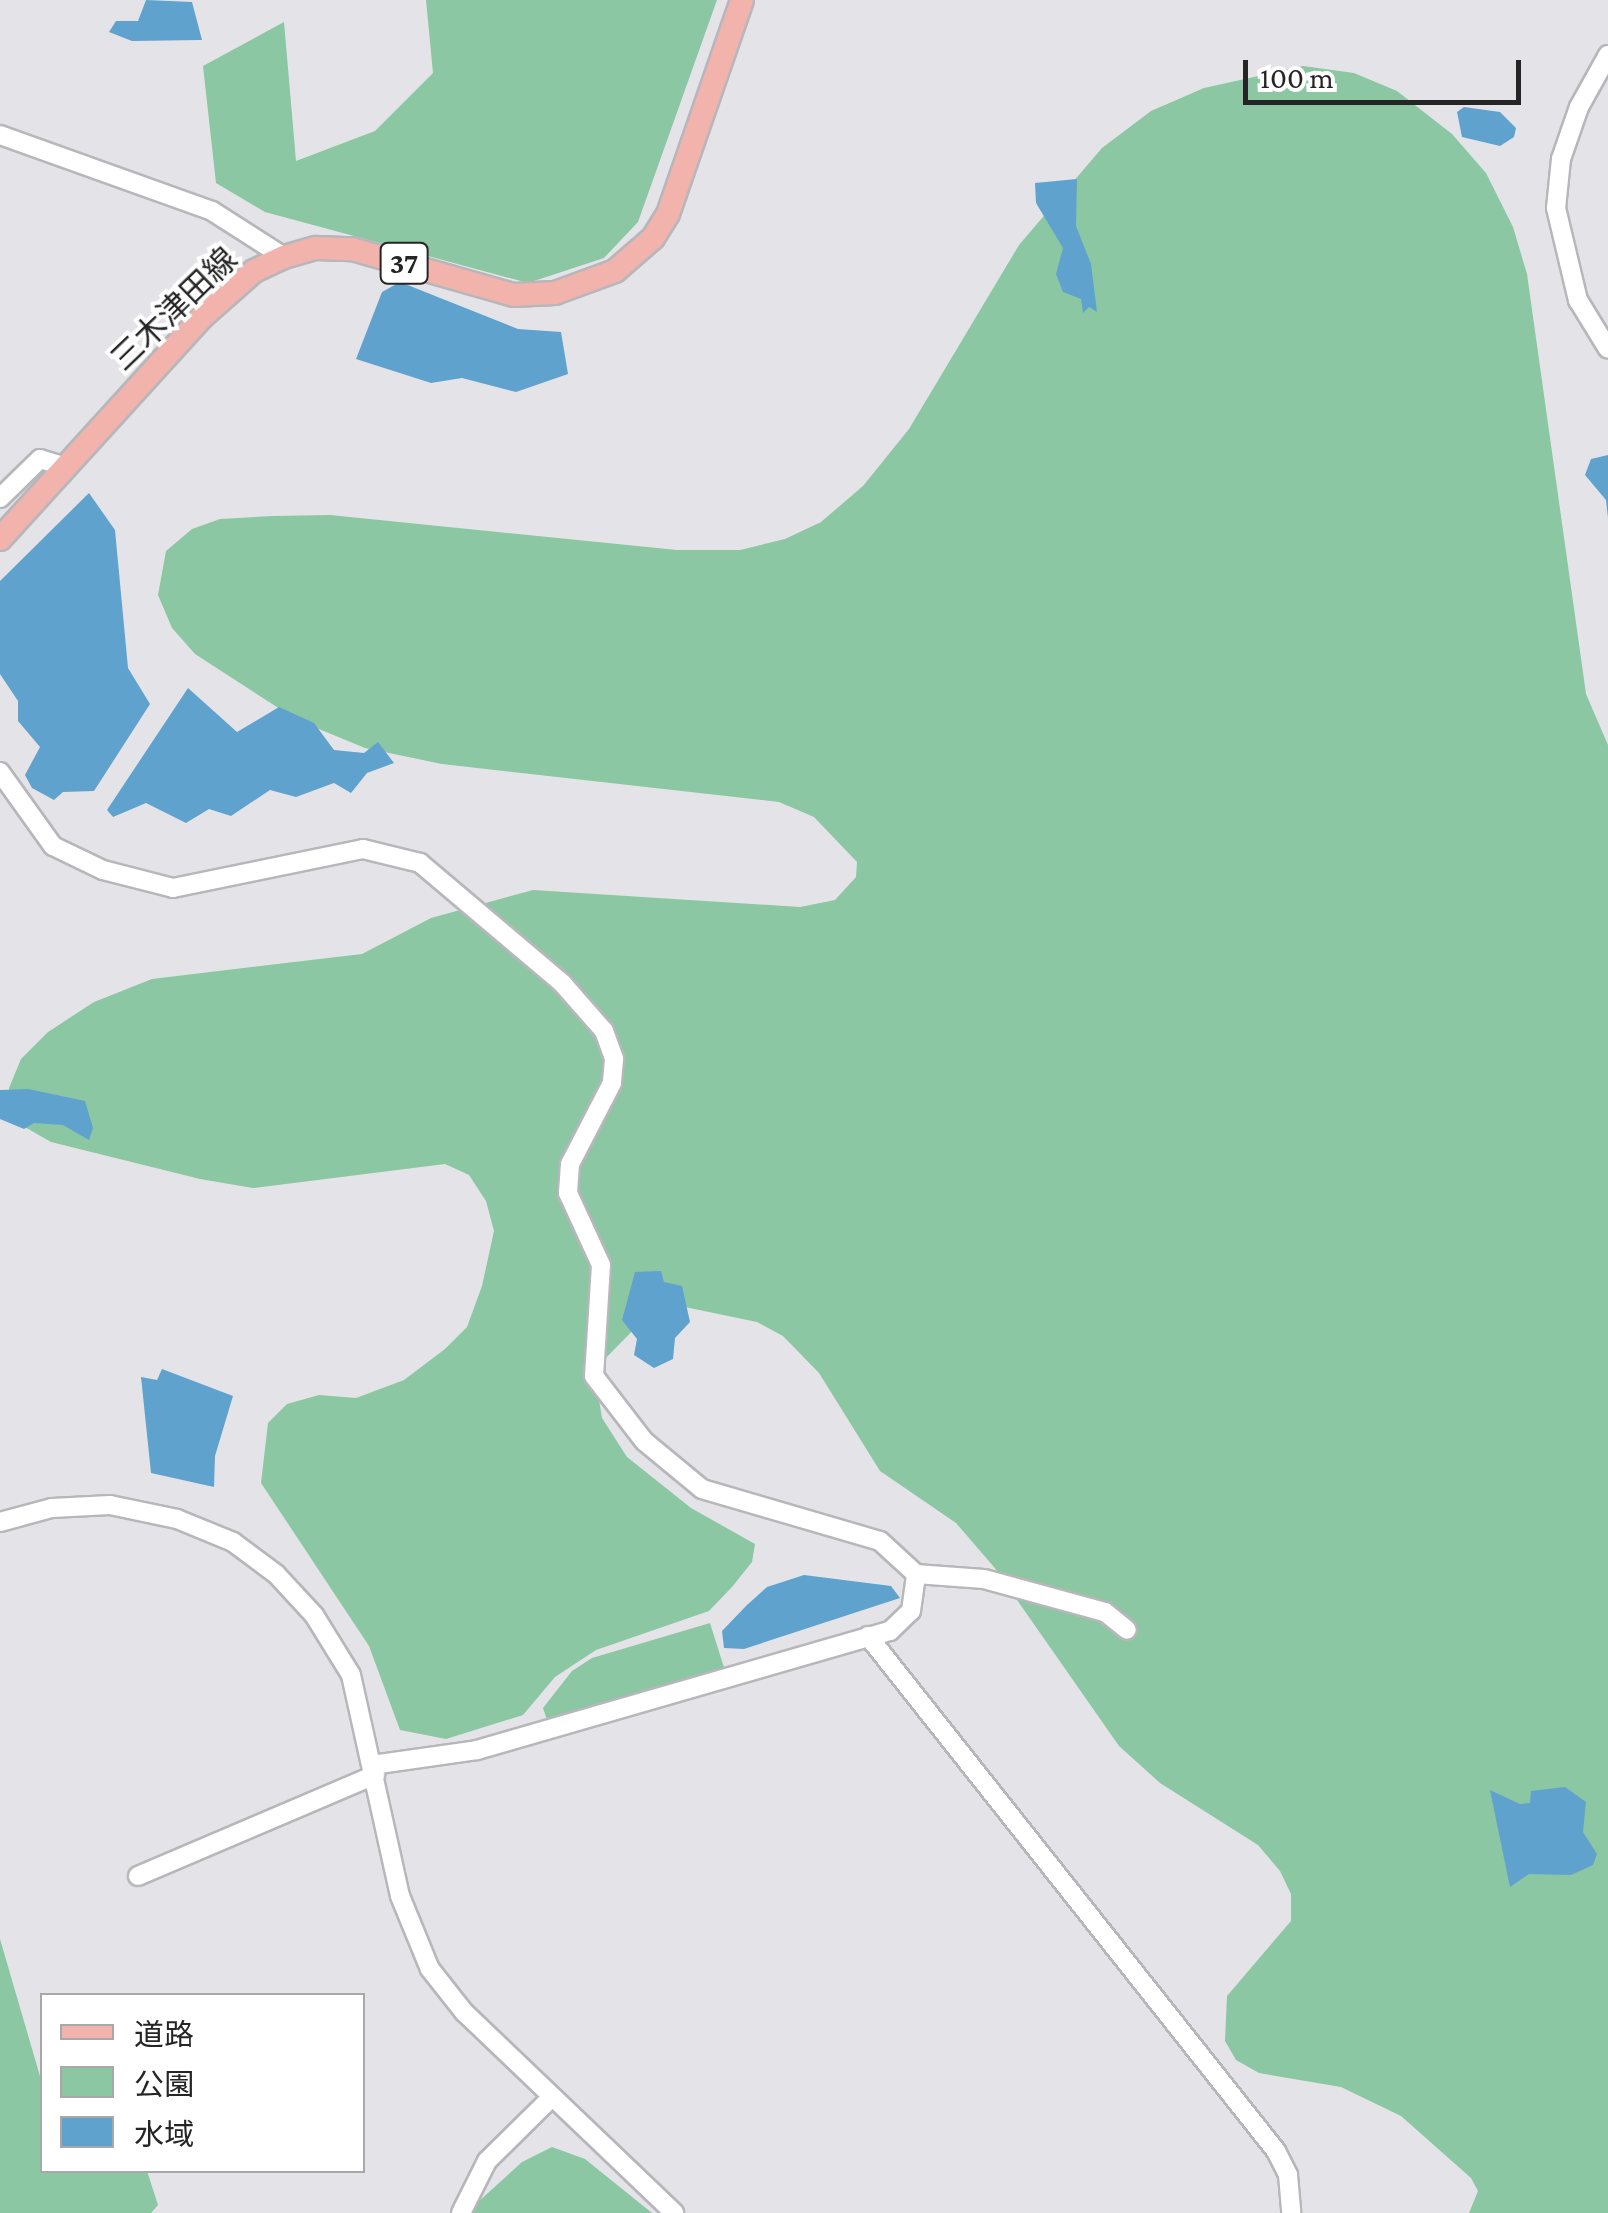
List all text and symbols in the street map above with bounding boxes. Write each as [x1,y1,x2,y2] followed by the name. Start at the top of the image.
[1248,40,1526,102] scale bar
[1260,61,1334,94] text: 100 m
[379,238,429,288] road number: 37
[103,240,245,378] street label: 三木津田線
[40,1993,365,2173] legend
[134,2018,194,2051] text: 道路
[134,2068,194,2101] text: 公園
[134,2118,194,2151] text: 水域

